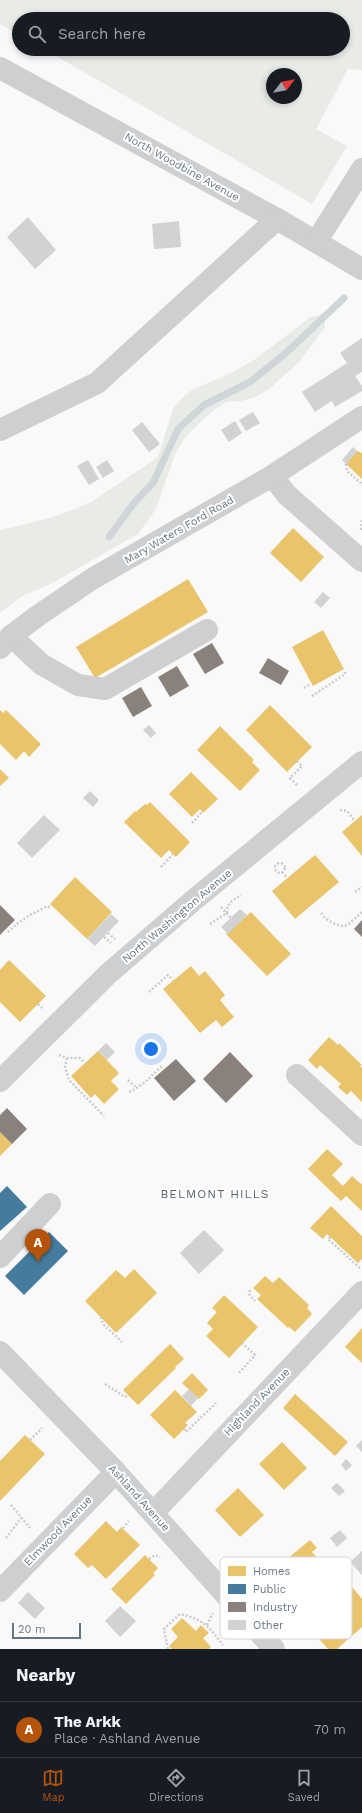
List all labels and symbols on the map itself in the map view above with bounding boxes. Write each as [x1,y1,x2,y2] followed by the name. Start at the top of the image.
[266,68,302,104] north arrow
[122,130,242,204] street label: North Woodbine Avenue
[122,493,236,567] street label: Mary Waters Ford Road
[120,867,234,965] street label: North Washington Avenue
[141,1039,161,1059] your location
[160,1187,270,1201] district label: BELMONT HILLS
[25,1229,51,1262] pin: A
[221,1365,293,1439] street label: Highland Avenue
[106,1462,172,1534] street label: Ashland Avenue
[21,1493,95,1569] street label: Elmwood Avenue
[220,1557,352,1639] legend
[253,1565,290,1578] text: Homes
[253,1583,286,1596] text: Public
[253,1601,298,1614] text: Industry
[253,1619,284,1632] text: Other
[12,1621,81,1640] scale bar

